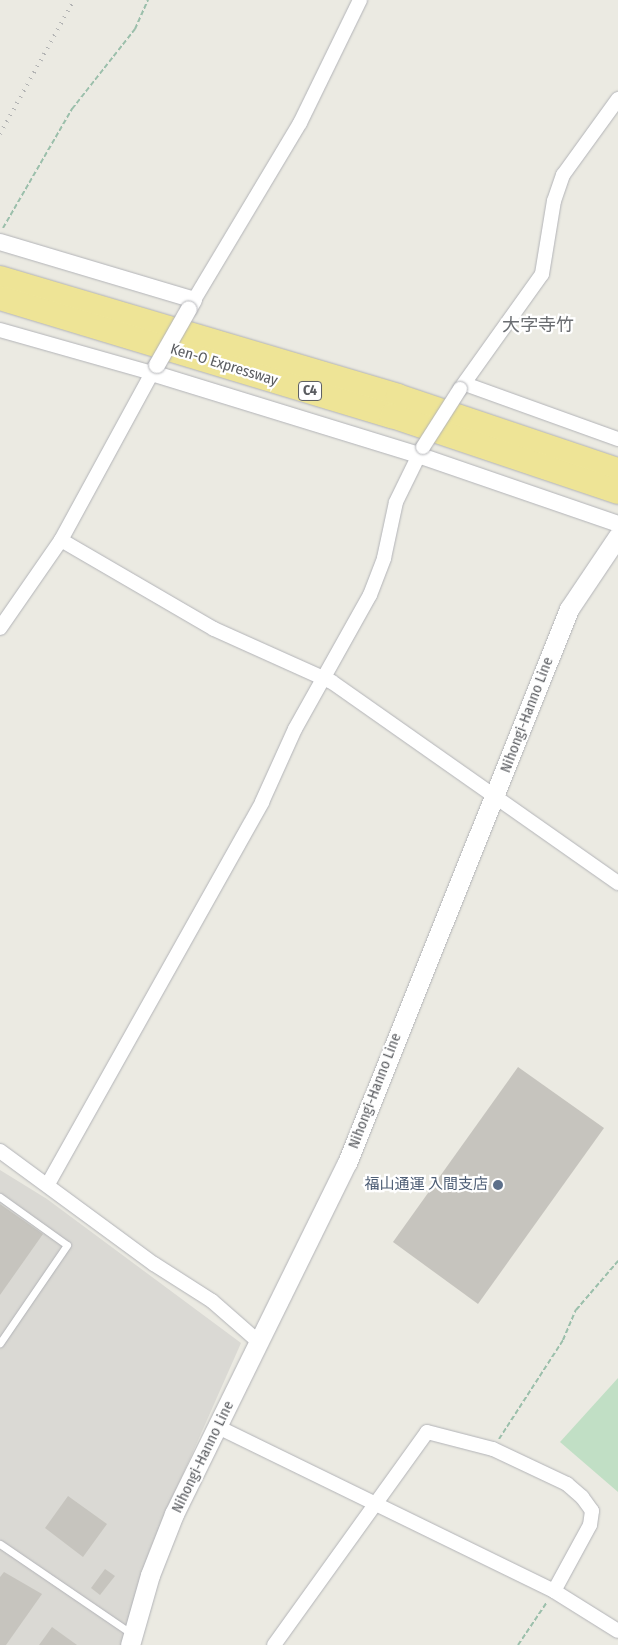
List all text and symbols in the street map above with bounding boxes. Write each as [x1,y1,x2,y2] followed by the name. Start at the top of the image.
[502,314,574,336] district label: 大字寺竹
[168,340,280,390] street label: Ken-O Expressway
[298,380,322,402] road number: C4
[497,655,557,775] street label: Nihongi-Hanno Line
[345,1031,405,1151] street label: Nihongi-Hanno Line
[364,1176,488,1194] place label: 福山通運 入間支店
[492,1179,504,1191] marker: 福山通運 入間支店
[168,1398,238,1516] street label: Nihongi-Hanno Line

